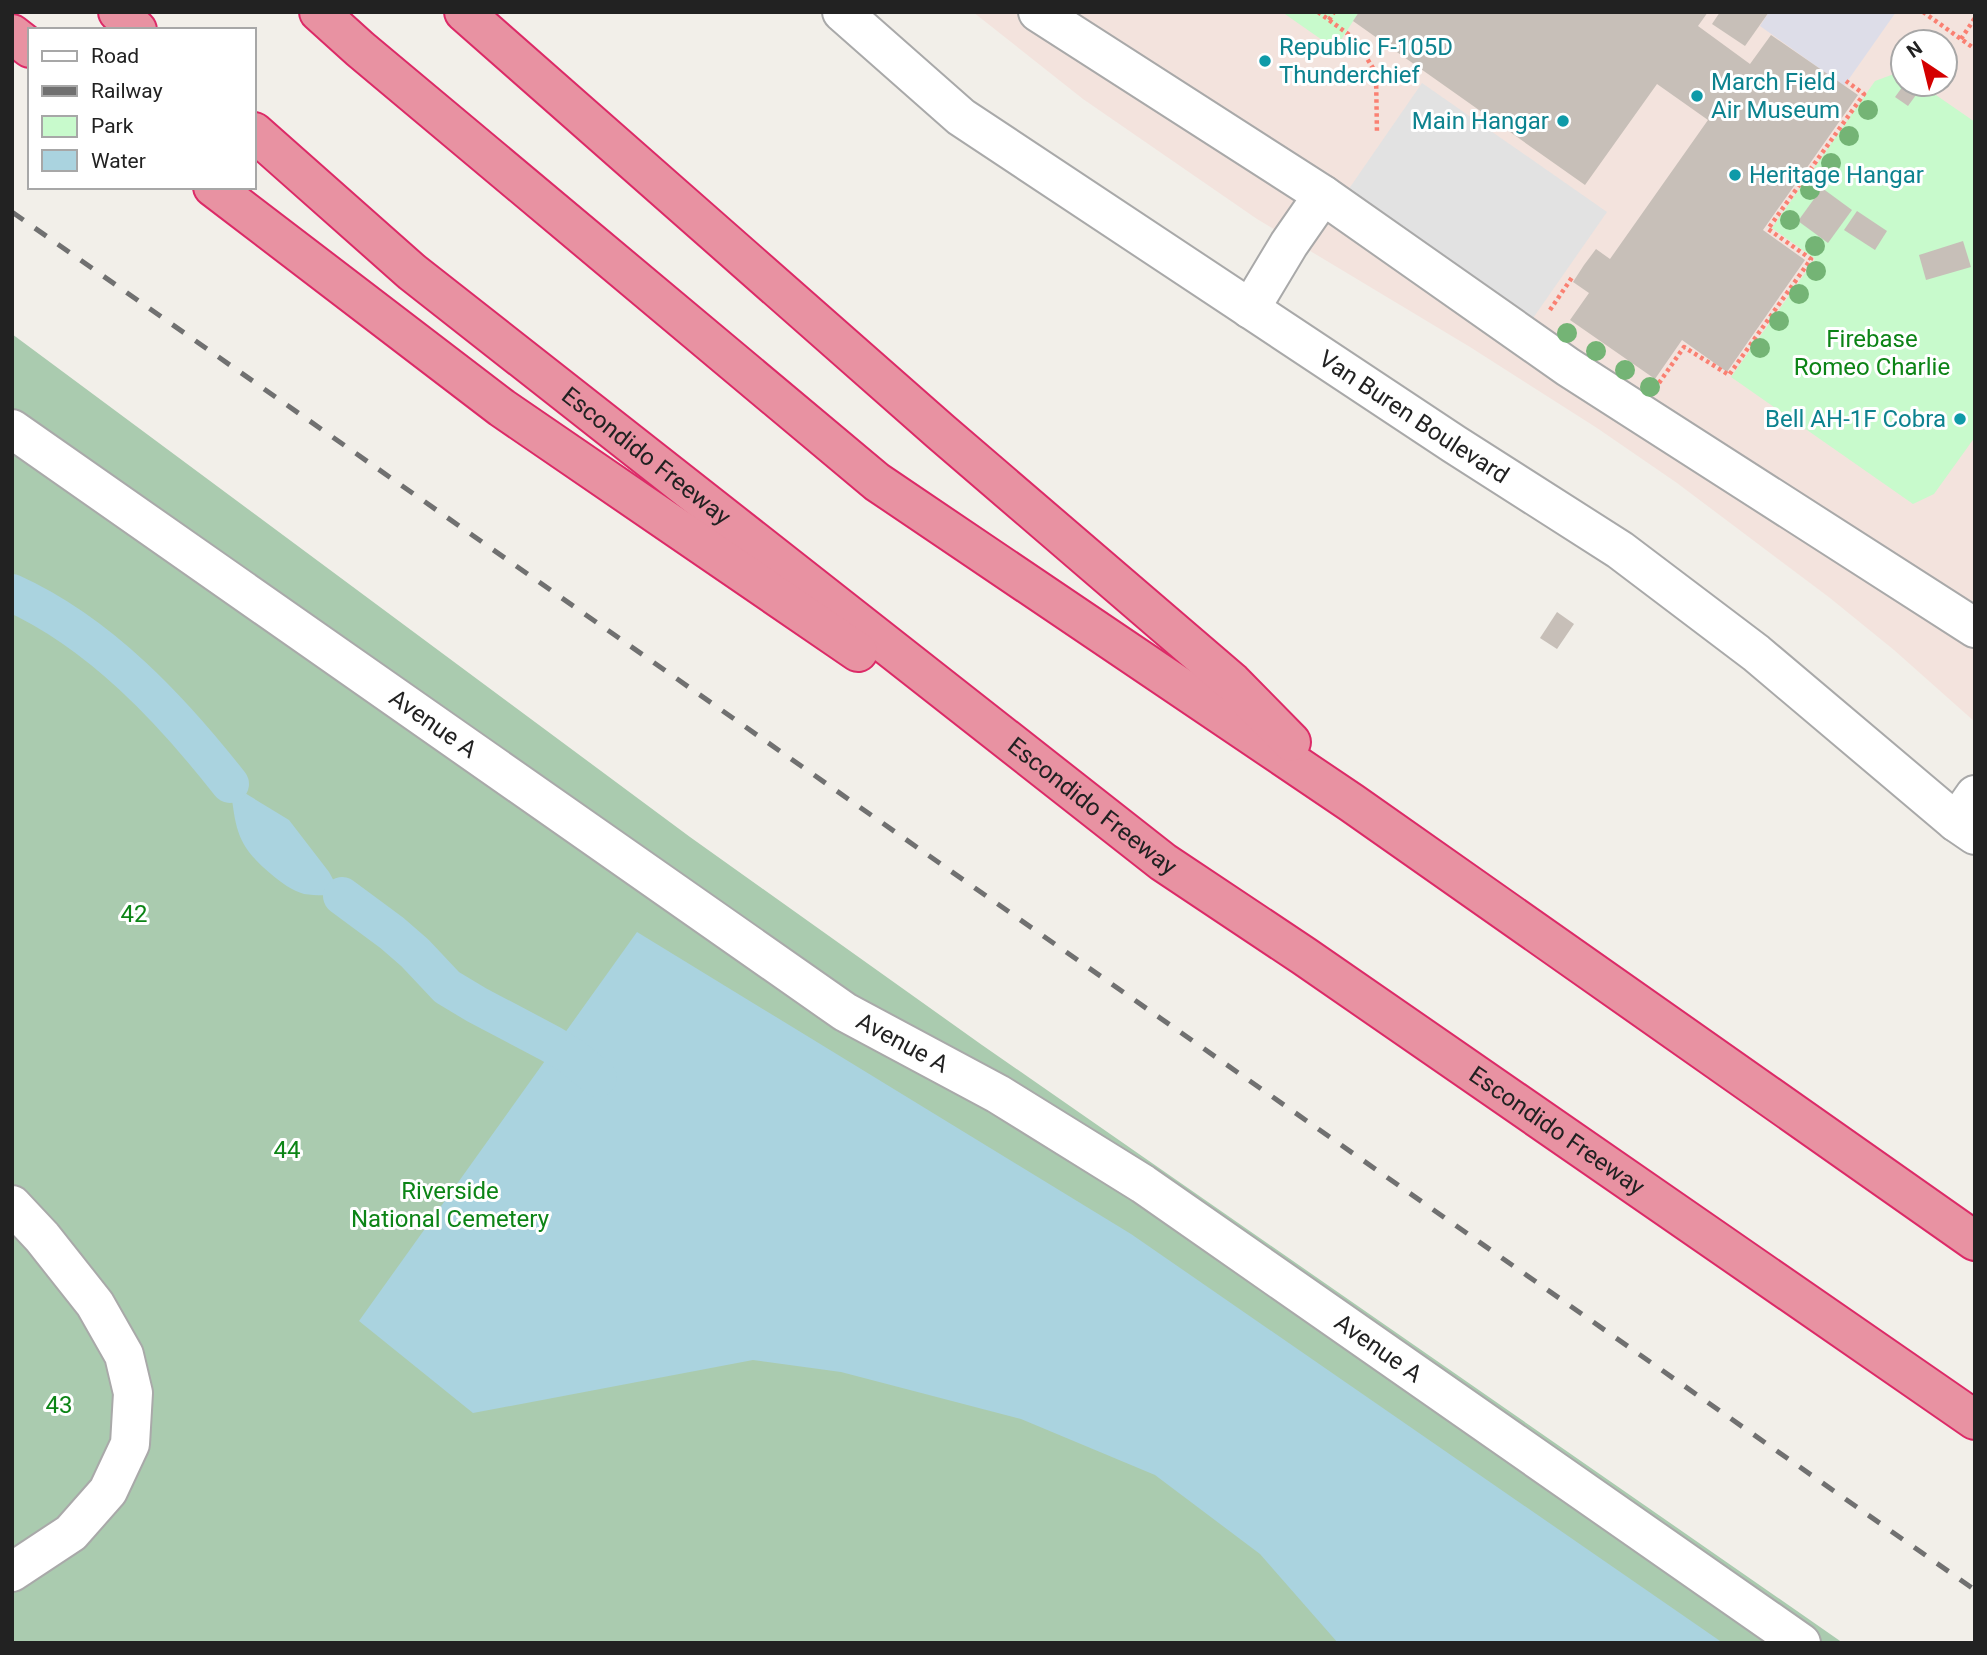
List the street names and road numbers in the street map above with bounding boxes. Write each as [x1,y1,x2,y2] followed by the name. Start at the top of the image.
[1314,344,1514,489] street label: Van Buren Boulevard
[556,381,737,531] street label: Escondido Freeway
[384,684,482,764] street label: Avenue A
[1002,731,1182,881] street label: Escondido Freeway
[852,1007,954,1079] street label: Avenue A
[1464,1061,1650,1202] street label: Escondido Freeway
[1329,1308,1428,1389] street label: Avenue A

